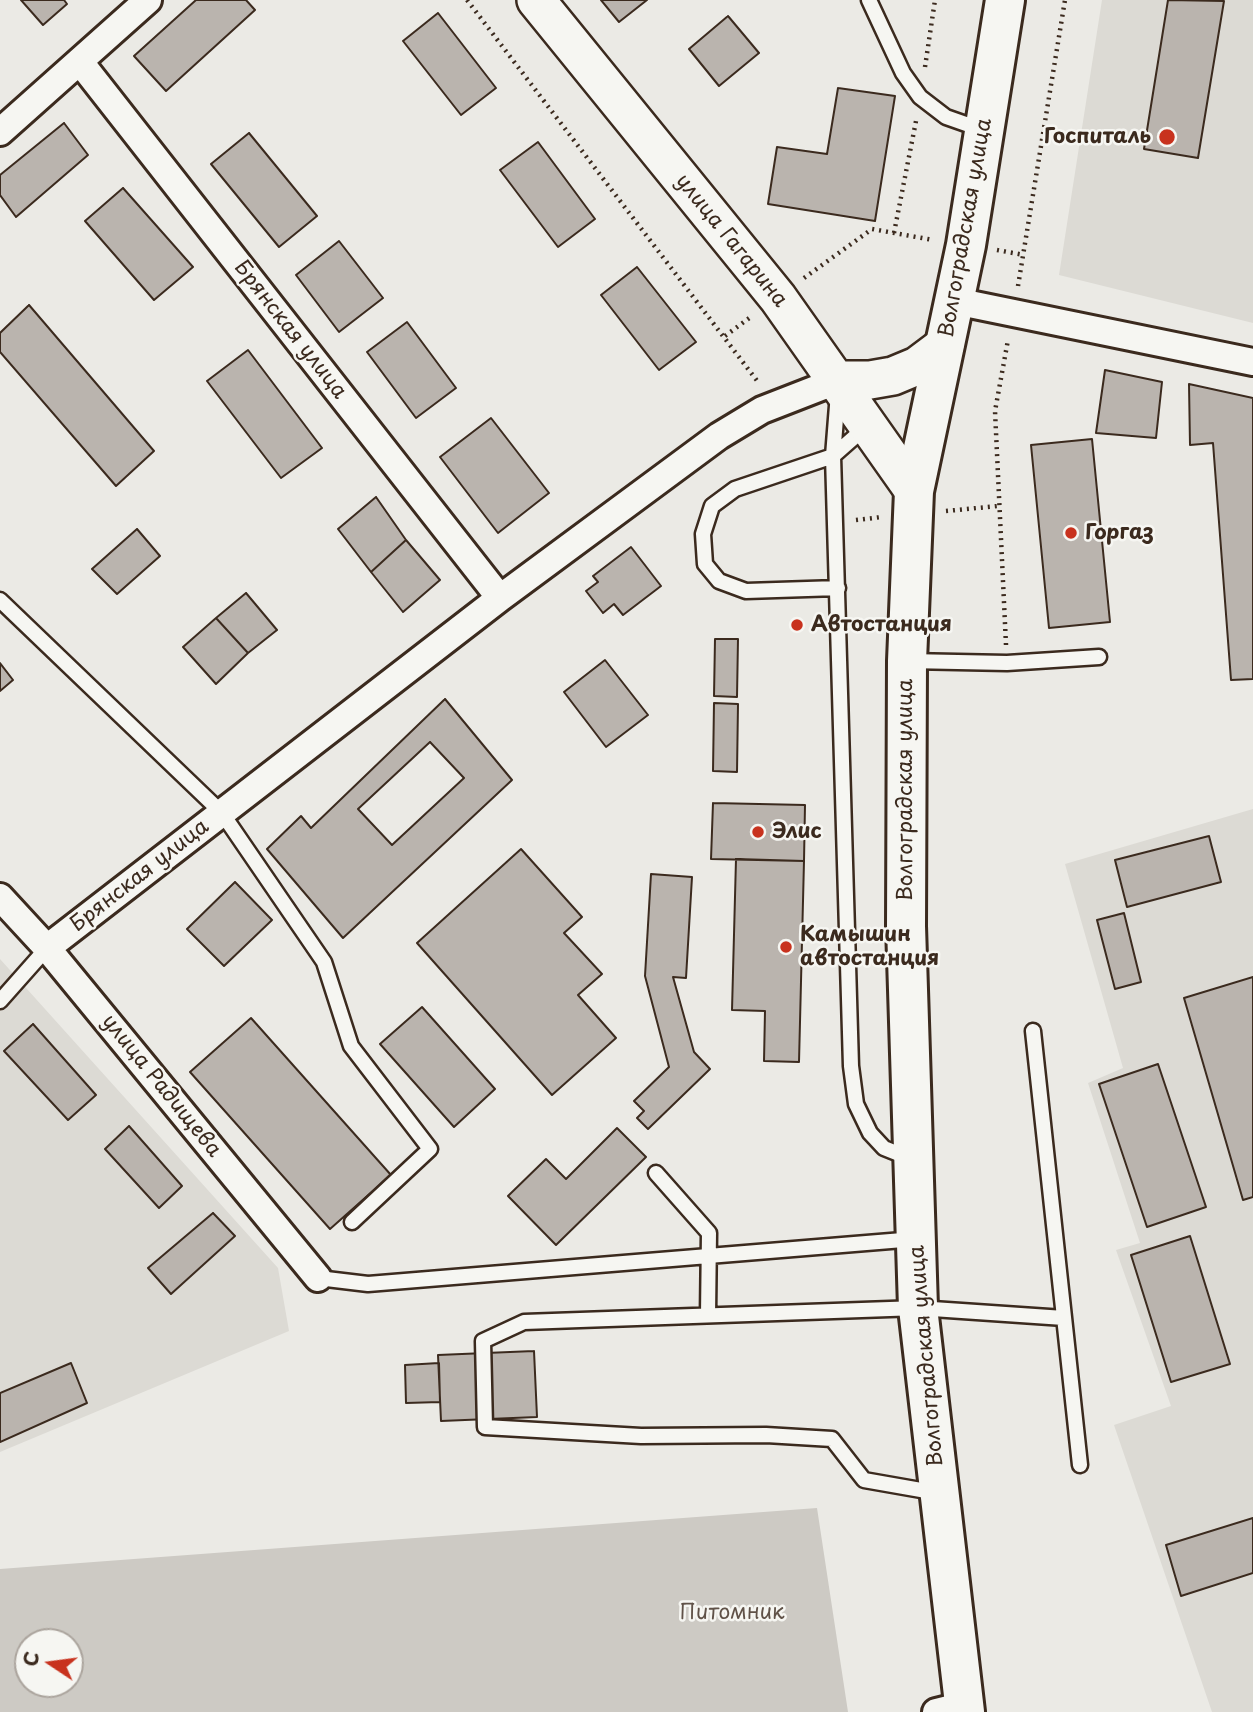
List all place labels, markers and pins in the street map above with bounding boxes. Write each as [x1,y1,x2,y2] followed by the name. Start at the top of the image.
[1044,124,1151,150] place label: Госпиталь
[1157,127,1177,147] marker: Госпиталь
[1085,520,1154,546] place label: Горгаз
[1063,525,1079,541] marker: Горгаз
[811,612,952,638] place label: Автостанция
[789,617,805,633] marker: Автостанция
[772,819,822,845] place label: Элис
[750,824,766,840] marker: Элис
[800,922,939,972] place label: Камышин автостанция
[778,939,794,955] marker: Камышин автостанция

